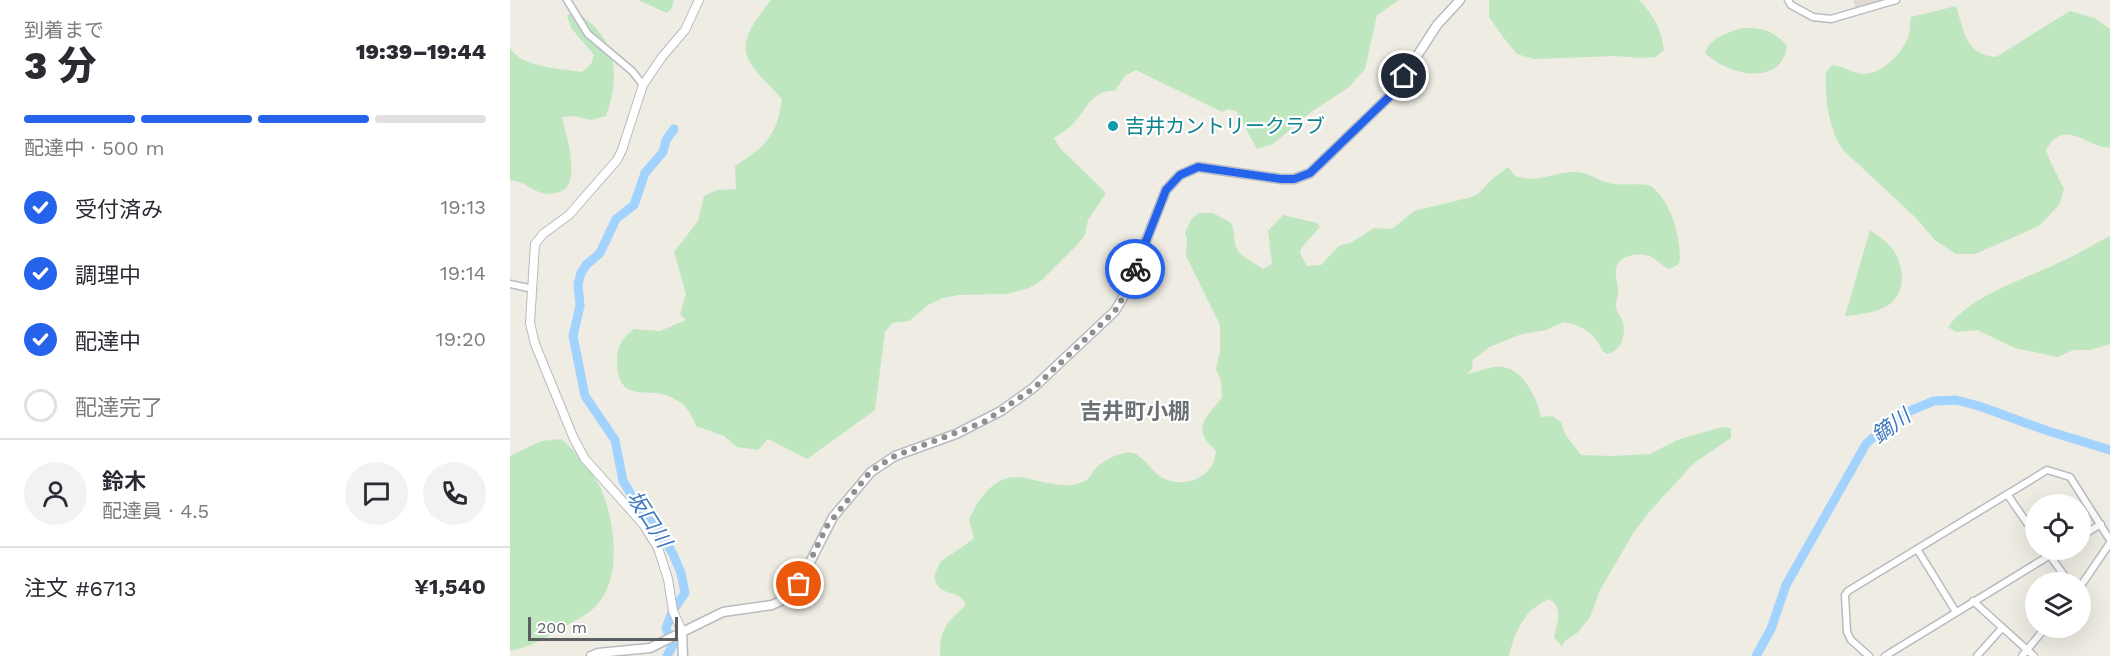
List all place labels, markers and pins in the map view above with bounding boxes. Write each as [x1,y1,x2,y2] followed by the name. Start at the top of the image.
[1378,50,1429,101] pin
[1125,114,1325,138] place label: 吉井カントリークラブ
[1106,119,1120,133] marker: 吉井カントリークラブ
[773,558,824,609] pin

